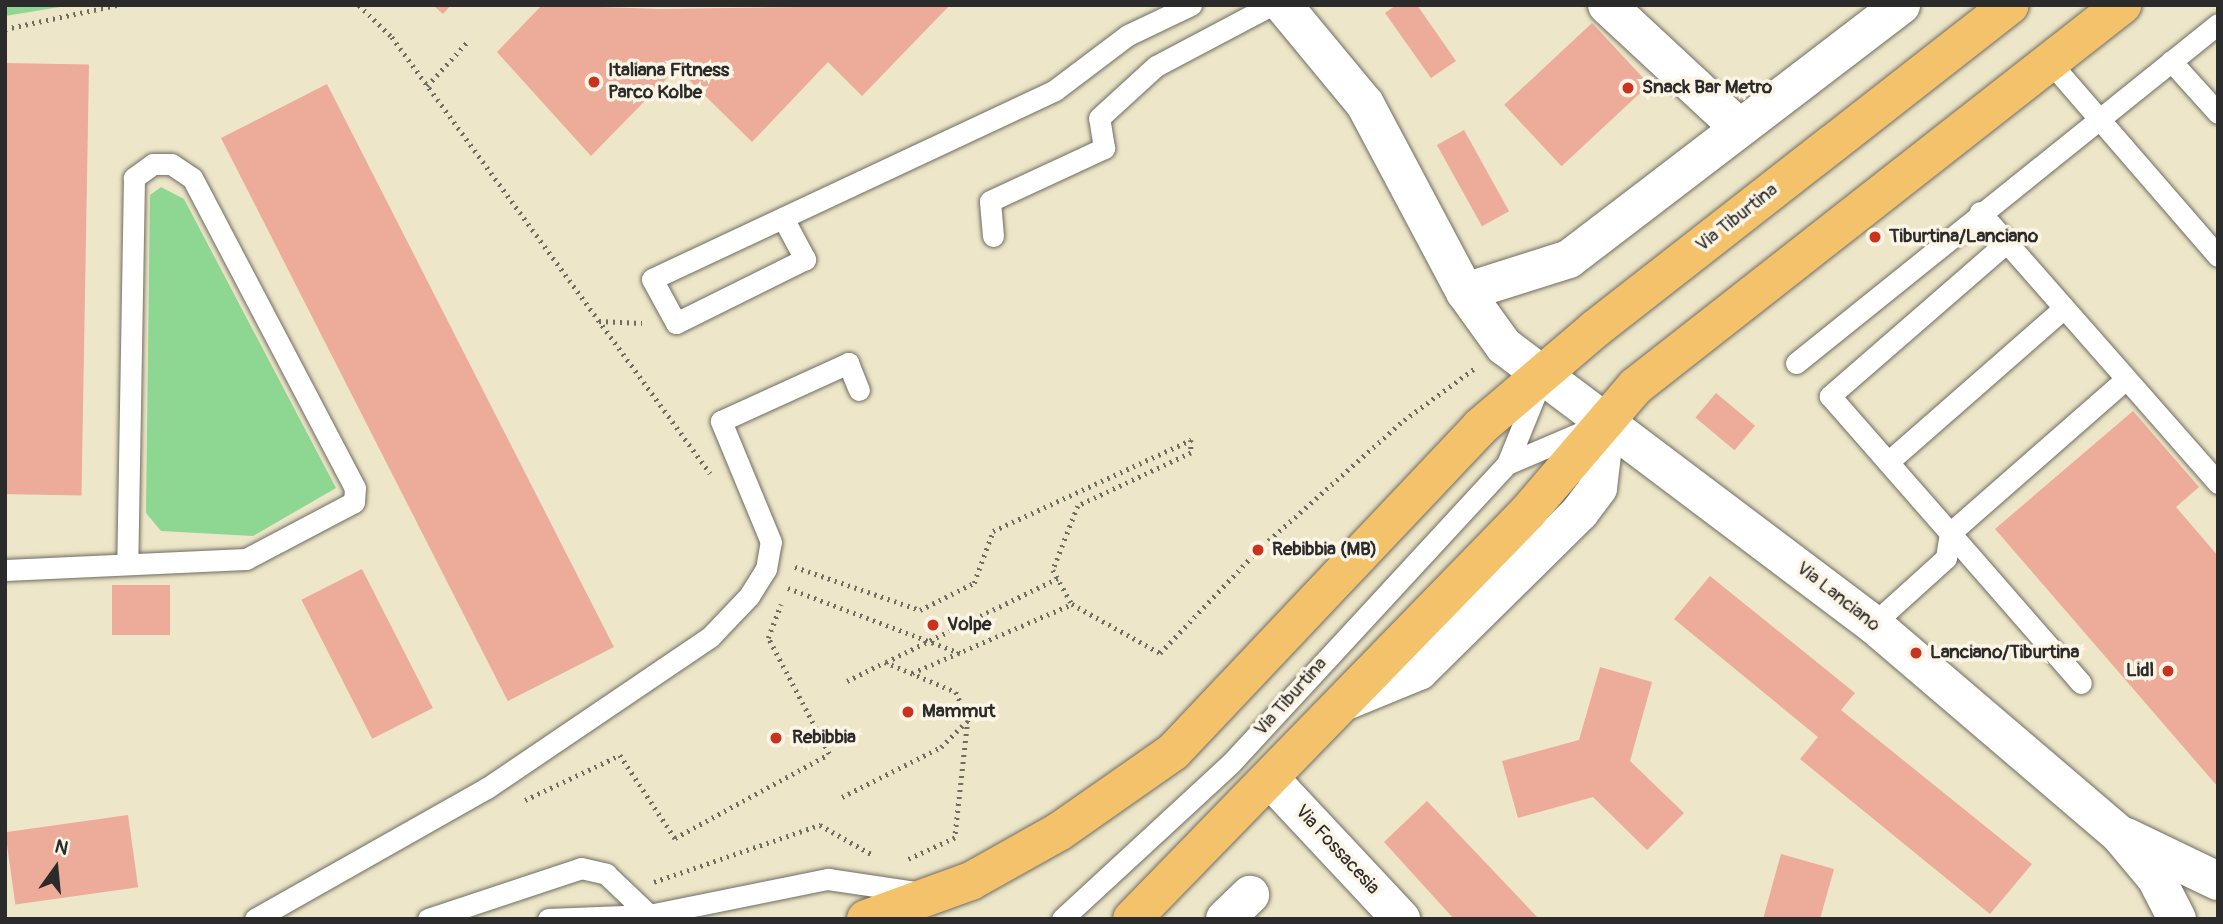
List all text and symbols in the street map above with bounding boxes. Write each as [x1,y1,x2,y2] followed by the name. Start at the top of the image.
[608,60,729,104] place label: Italiana Fitness Parco Kolbe
[586,74,602,90] marker: Italiana Fitness Parco Kolbe
[1642,77,1772,99] place label: Snack Bar Metro
[1620,80,1636,96] marker: Snack Bar Metro
[1691,179,1783,257] street label: Via Tiburtina
[1889,226,2038,248] place label: Tiburtina/Lanciano
[1867,229,1883,245] marker: Tiburtina/Lanciano
[1272,539,1377,561] place label: Rebibbia (MB)
[1250,542,1266,558] marker: Rebibbia (MB)
[1792,557,1884,637] street label: Via Lanciano
[947,614,991,636] place label: Volpe
[925,617,941,633] marker: Volpe
[1930,642,2079,664] place label: Lanciano/Tiburtina
[1908,645,1924,661] marker: Lanciano/Tiburtina
[1250,653,1332,741] street label: Via Tiburtina
[2126,660,2154,682] place label: Lidl
[2160,663,2176,679] marker: Lidl
[922,701,995,723] place label: Mammut
[900,704,916,720] marker: Mammut
[792,727,856,749] place label: Rebibbia
[766,728,786,748] marker: Rebibbia
[1290,801,1384,899] street label: Via Fossacesia
[21,833,91,903] north arrow
[52,834,71,861] text: N

